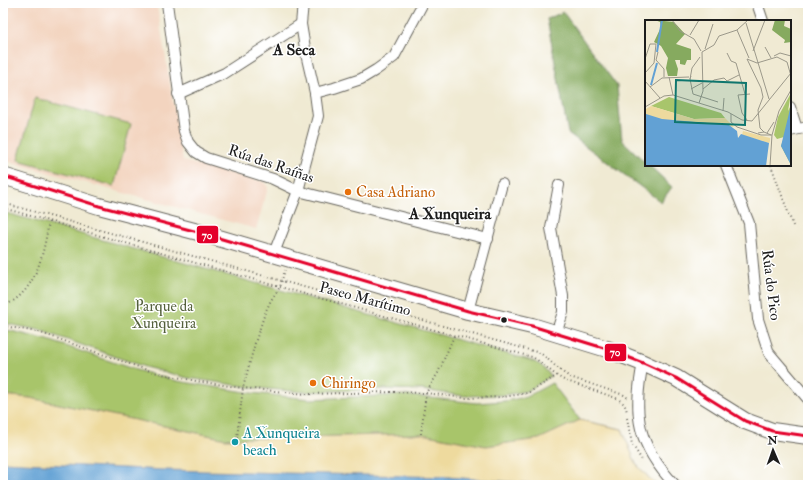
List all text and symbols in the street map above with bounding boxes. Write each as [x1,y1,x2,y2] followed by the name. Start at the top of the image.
[645,20,791,166] inset map
[272,40,315,60] district label: A Seca
[226,140,316,188] street label: Rúa das Raíñas
[356,183,435,202] place label: Casa Adriano
[343,187,353,197] marker: Casa Adriano
[408,204,491,225] district label: A Xunqueira
[196,225,219,244] line badge: 70
[202,229,213,242] text: 70
[757,248,785,322] street label: Rúa do Pico
[317,278,413,320] street label: Paseo Marítimo
[132,297,197,333] park label: Parque da Xunqueira
[499,315,509,325] unlabelled marker
[604,343,627,362] line badge: 70
[610,346,621,359] text: 70
[321,374,376,393] place label: Chiringo
[308,378,318,388] marker: Chiringo
[242,424,321,460] place label: A Xunqueira beach
[753,430,793,470] north arrow
[767,434,779,447] text: N
[230,437,240,447] marker: A Xunqueira beach

